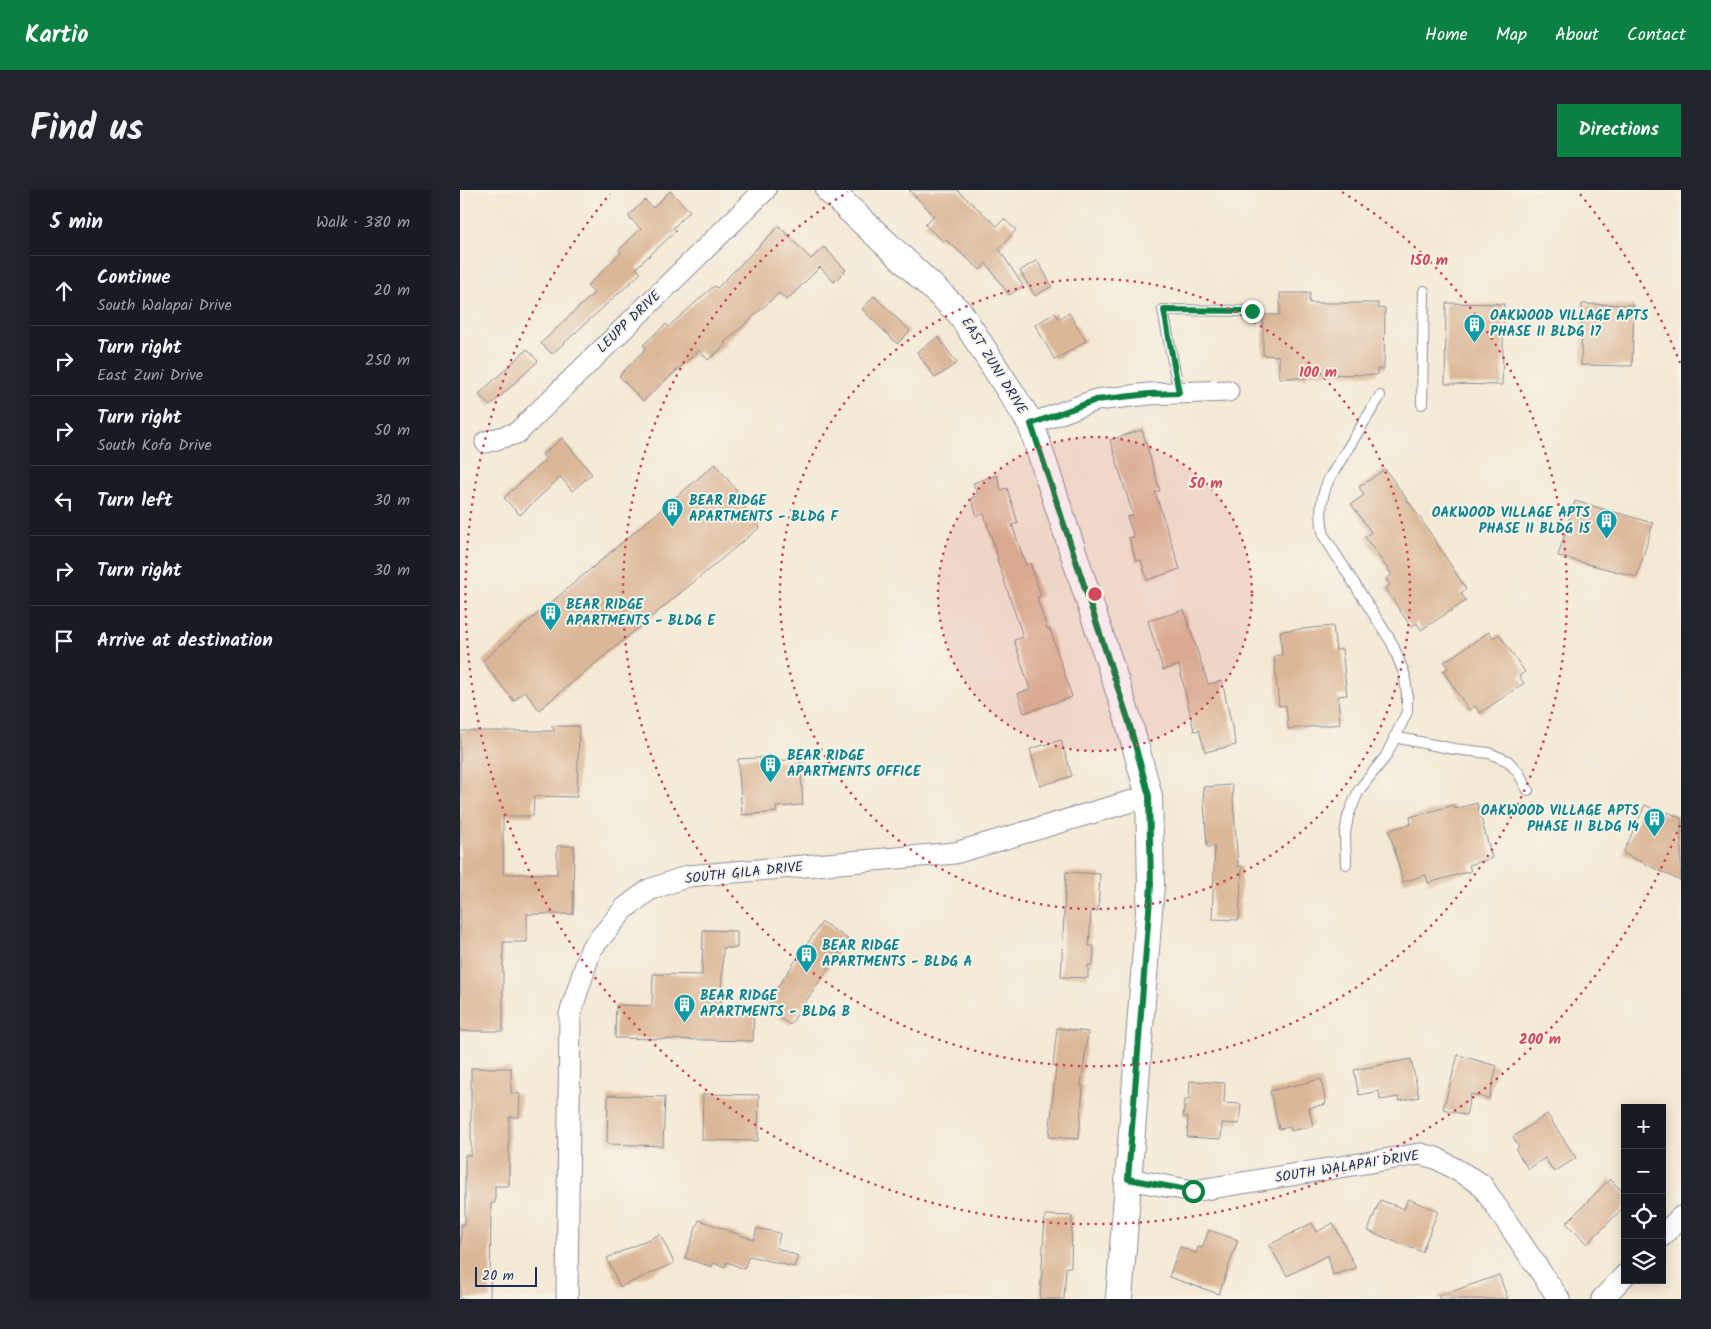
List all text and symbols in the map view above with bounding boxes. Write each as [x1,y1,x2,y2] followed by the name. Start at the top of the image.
[25,16,88,55] text: Kartio
[1425,21,1468,50] text: Home
[1496,21,1527,50] text: Map
[1555,21,1599,50] text: About
[1627,21,1686,50] text: Contact
[30,102,143,158] text: Find us
[1557,104,1681,157] button: Directions
[50,206,103,239] text: 5 min
[316,210,410,235] text: Walk · 380 m
[1410,249,1448,273] text: 150 m
[97,263,170,293] text: Continue
[50,277,78,305] icon: ahead
[374,278,410,303] text: 20 m
[592,285,667,358] street label: LEUPP DRIVE
[97,293,232,318] text: South Walapai Drive
[1241,300,1264,323] route end
[1490,305,1648,343] place label: OAKWOOD VILLAGE APTS PHASE II BLDG 17
[1462,312,1486,343] building icon: OAKWOOD VILLAGE APTS PHASE II BLDG 17
[955,313,1033,420] street label: EAST ZUNI DRIVE
[97,333,182,363] text: Turn right
[50,347,78,375] icon: right
[365,348,410,373] text: 250 m
[1299,361,1337,385] text: 100 m
[97,363,203,388] text: East Zuni Drive
[97,403,182,433] text: Turn right
[50,417,78,445] icon: right
[374,418,410,443] text: 50 m
[97,433,212,458] text: South Kofa Drive
[1188,472,1223,496] text: 50 m
[97,486,172,516] text: Turn left
[50,487,78,515] icon: left
[374,488,410,513] text: 30 m
[689,490,839,528] place label: BEAR RIDGE APARTMENTS - BLDG F
[661,497,685,528] building icon: BEAR RIDGE APARTMENTS - BLDG F
[1432,502,1592,540] place label: OAKWOOD VILLAGE APTS PHASE II BLDG 15
[1594,509,1618,540] building icon: OAKWOOD VILLAGE APTS PHASE II BLDG 15
[97,556,182,586] text: Turn right
[50,557,78,585] icon: right
[374,558,410,583] text: 30 m
[1086,585,1104,603] centre of rings
[566,594,716,632] place label: BEAR RIDGE APARTMENTS - BLDG E
[538,601,562,632] building icon: BEAR RIDGE APARTMENTS - BLDG E
[97,626,273,656] text: Arrive at destination
[50,627,78,655] icon: arrive
[787,745,922,783] place label: BEAR RIDGE APARTMENTS OFFICE
[759,752,783,783] building icon: BEAR RIDGE APARTMENTS OFFICE
[1481,800,1639,838] place label: OAKWOOD VILLAGE APTS PHASE II BLDG 14
[1643,807,1667,838] building icon: OAKWOOD VILLAGE APTS PHASE II BLDG 14
[684,856,805,890] street label: SOUTH GILA DRIVE
[822,935,972,973] place label: BEAR RIDGE APARTMENTS - BLDG A
[794,942,818,973] building icon: BEAR RIDGE APARTMENTS - BLDG A
[700,985,850,1023] place label: BEAR RIDGE APARTMENTS - BLDG B
[672,992,696,1023] building icon: BEAR RIDGE APARTMENTS - BLDG B
[1519,1028,1561,1052] text: 200 m
[1621,1104,1666,1284] map controls
[1621,1104,1666,1149] button: +
[1273,1145,1421,1189] street label: SOUTH WALAPAI DRIVE
[1621,1149,1666,1194] button: −
[1182,1180,1205,1203] route start
[1621,1194,1666,1239] button: locate
[1621,1239,1666,1284] button: layers
[475,1264,538,1287] scale bar
[482,1265,514,1287] text: 20 m

